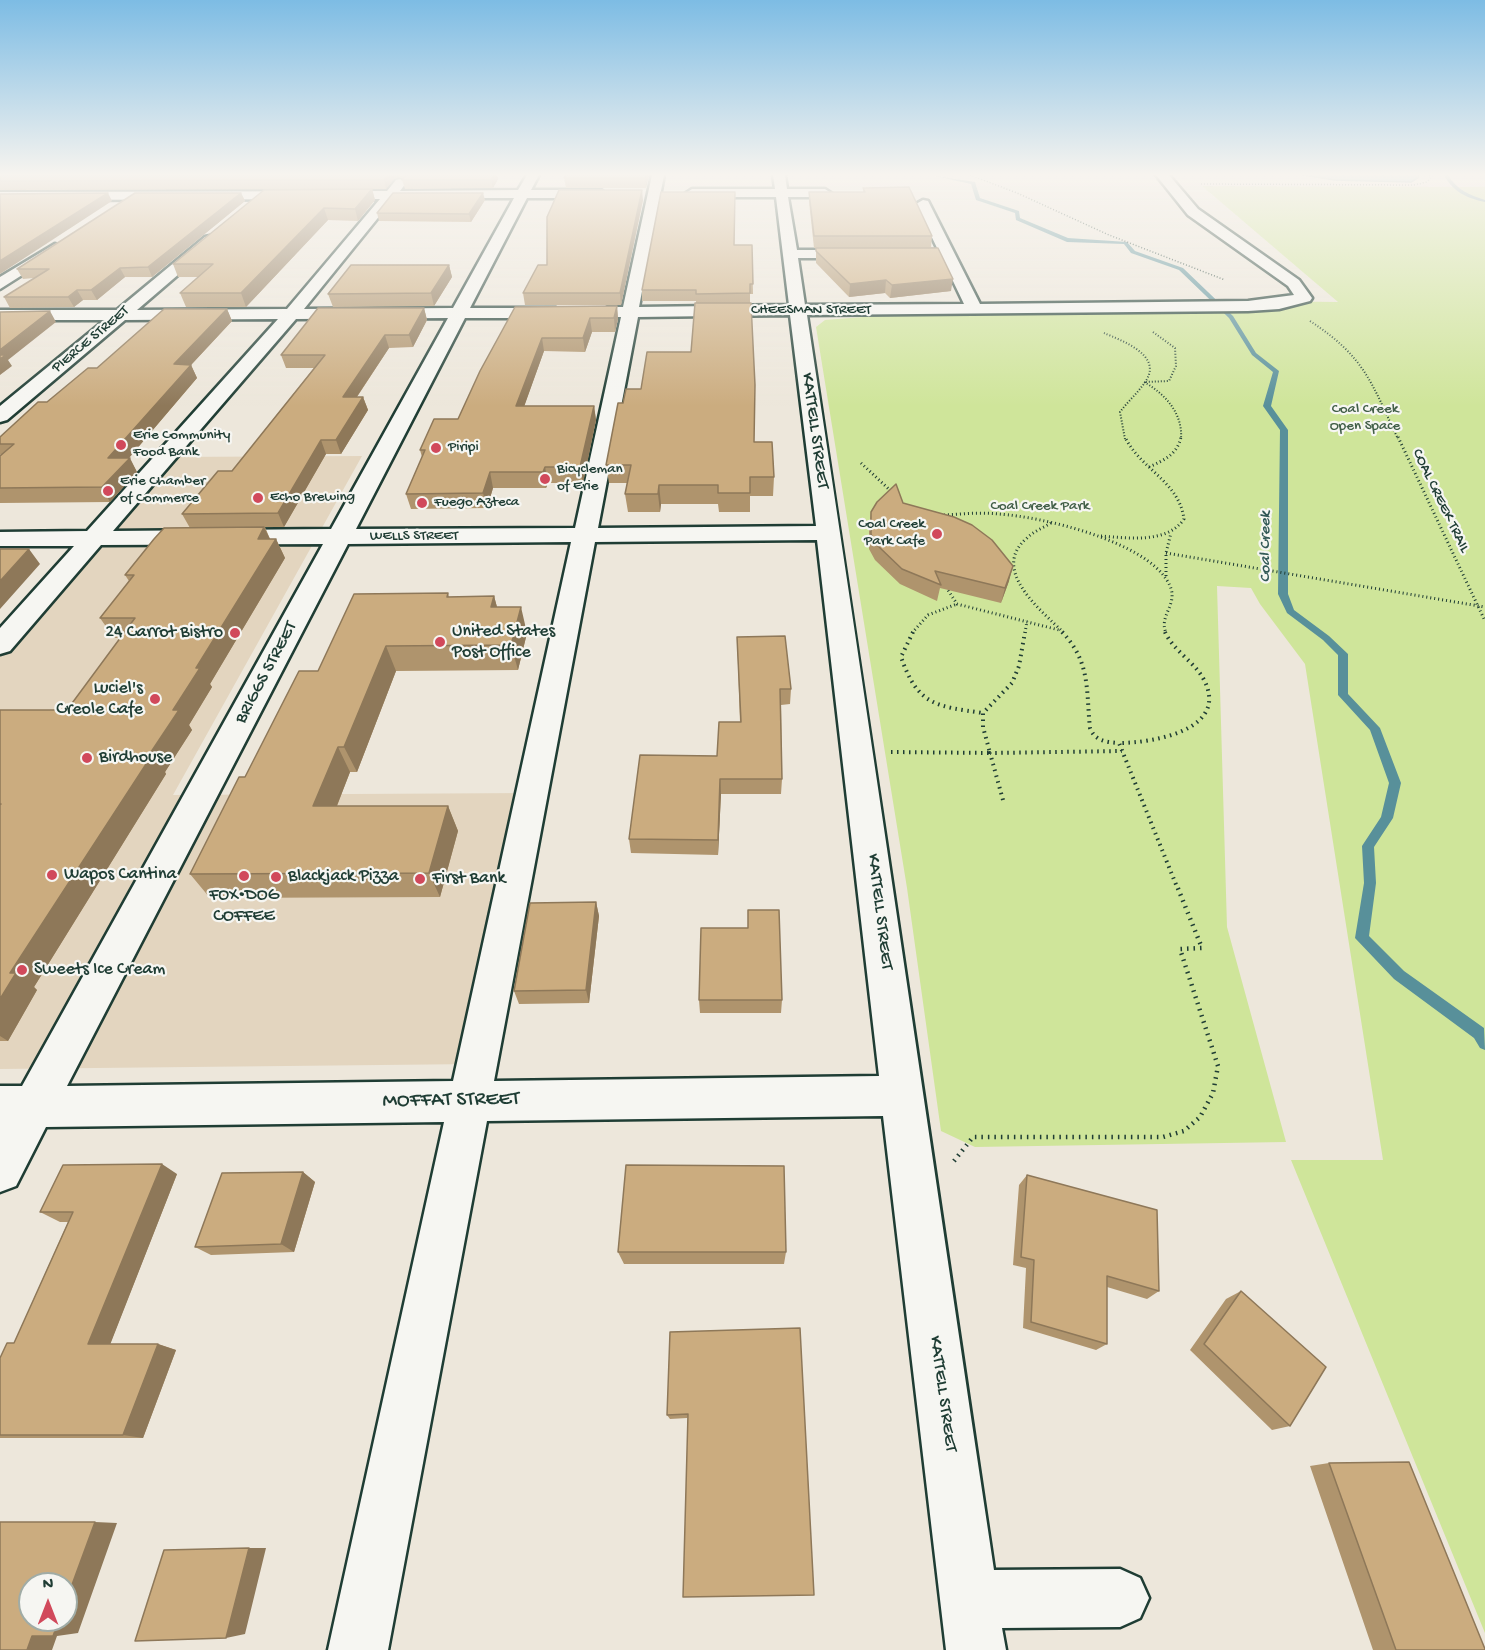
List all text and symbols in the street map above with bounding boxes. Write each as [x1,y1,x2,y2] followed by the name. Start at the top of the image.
[751,302,871,320] street label: CHEESMAN STREET
[49,303,133,377] street label: PIERCE STREET
[795,372,833,490] street label: KATTELL STREET
[1330,401,1400,436] park label: Coal Creek Open Space
[133,427,230,462] place label: Erie Community Food Bank
[114,438,128,452] marker: Erie Community Food Bank
[448,439,479,457] place label: Piripi
[429,441,443,455] marker: Piripi
[1407,446,1473,556] street label: COAL CREEK TRAIL
[557,461,623,496] place label: Bicycleman of Erie
[538,472,552,486] marker: Bicycleman of Erie
[120,473,205,508] place label: Erie Chamber of Commerce
[101,484,115,498] marker: Erie Chamber of Commerce
[270,489,355,507] place label: Echo Brewing
[251,491,265,505] marker: Echo Brewing
[434,494,519,512] place label: Fuego Azteca
[415,496,429,510] marker: Fuego Azteca
[991,498,1089,516] park label: Coal Creek Park
[1257,511,1277,583] water label: Coal Creek
[858,516,925,551] place label: Coal Creek Park Cafe
[930,527,944,541] marker: Coal Creek Park Cafe
[370,528,458,546] street label: WELLS STREET
[231,618,303,728] street label: BRIGGS STREET
[452,621,555,664] place label: United States Post Office
[105,622,223,644] place label: 24 Carrot Bistro
[228,626,242,640] marker: 24 Carrot Bistro
[433,635,447,649] marker: United States Post Office
[56,678,143,720] place label: Luciel's Creole Cafe
[148,692,162,706] marker: Luciel's Creole Cafe
[99,747,172,769] place label: Birdhouse
[80,751,94,765] marker: Birdhouse
[861,853,897,971] street label: KATTELL STREET
[64,864,176,886] place label: Wapos Cantina
[288,866,399,888] place label: Blackjack Pizza
[45,868,59,882] marker: Wapos Cantina
[432,868,506,890] place label: First Bank
[237,869,251,883] marker: FOX•DOG COFFEE
[269,870,283,884] marker: Blackjack Pizza
[413,872,427,886] marker: First Bank
[209,885,279,928] place label: FOX•DOG COFFEE
[34,959,165,981] place label: Sweets Ice Cream
[15,963,29,977] marker: Sweets Ice Cream
[382,1087,520,1115] street label: MOFFAT STREET
[923,1335,961,1453] street label: KATTELL STREET
[18,1572,78,1632] north arrow
[43,1576,53,1595] text: N

